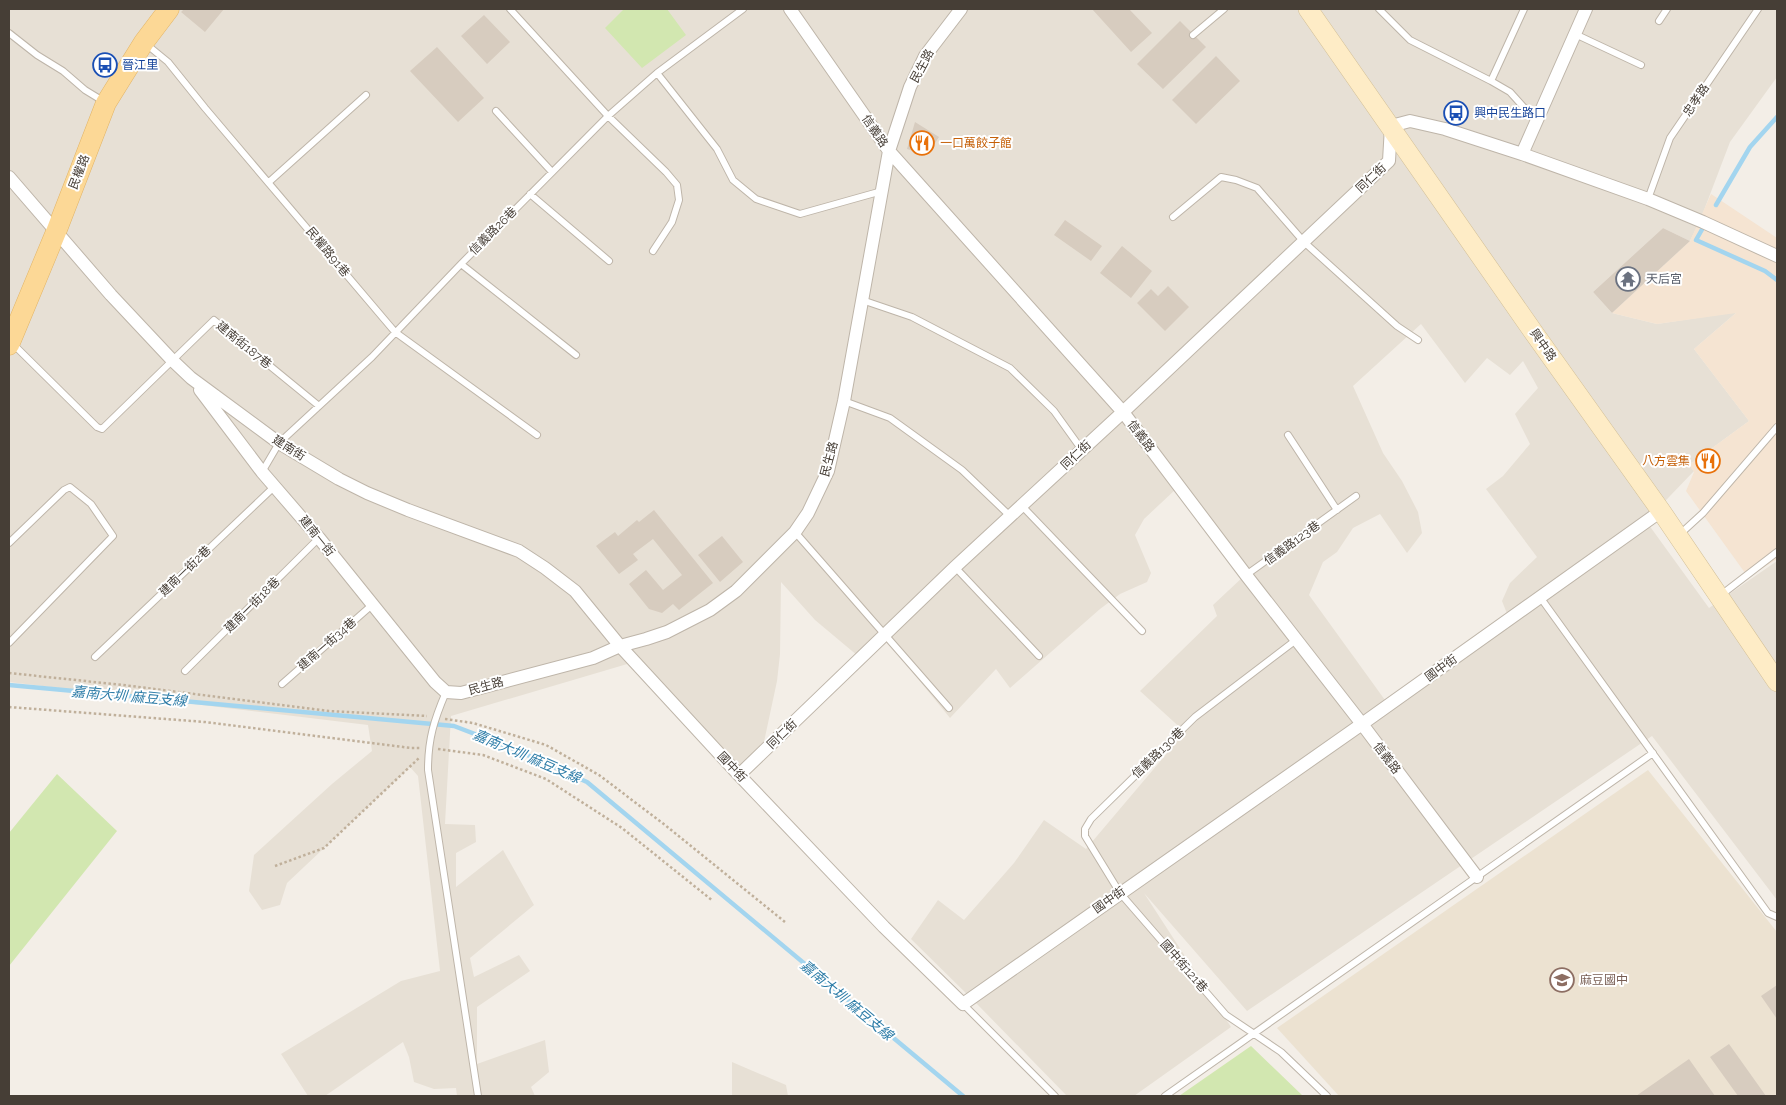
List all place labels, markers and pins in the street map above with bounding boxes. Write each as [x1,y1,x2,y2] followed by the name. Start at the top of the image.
[92,52,118,78] bus stop icon: 晉江里
[122,58,158,72] place label: 晉江里
[1443,100,1469,126] bus stop icon: 興中民生路口
[1474,106,1546,120] place label: 興中民生路口
[909,130,935,156] restaurant icon: 一口萬餃子館
[940,136,1012,150] place label: 一口萬餃子館
[1615,266,1641,292] temple icon: 天后宮
[1646,272,1682,286] place label: 天后宮
[1695,448,1721,474] restaurant icon: 八方雲集
[1642,454,1690,468] place label: 八方雲集
[1549,967,1575,993] school or university icon: 麻豆國中
[1580,973,1628,987] place label: 麻豆國中

